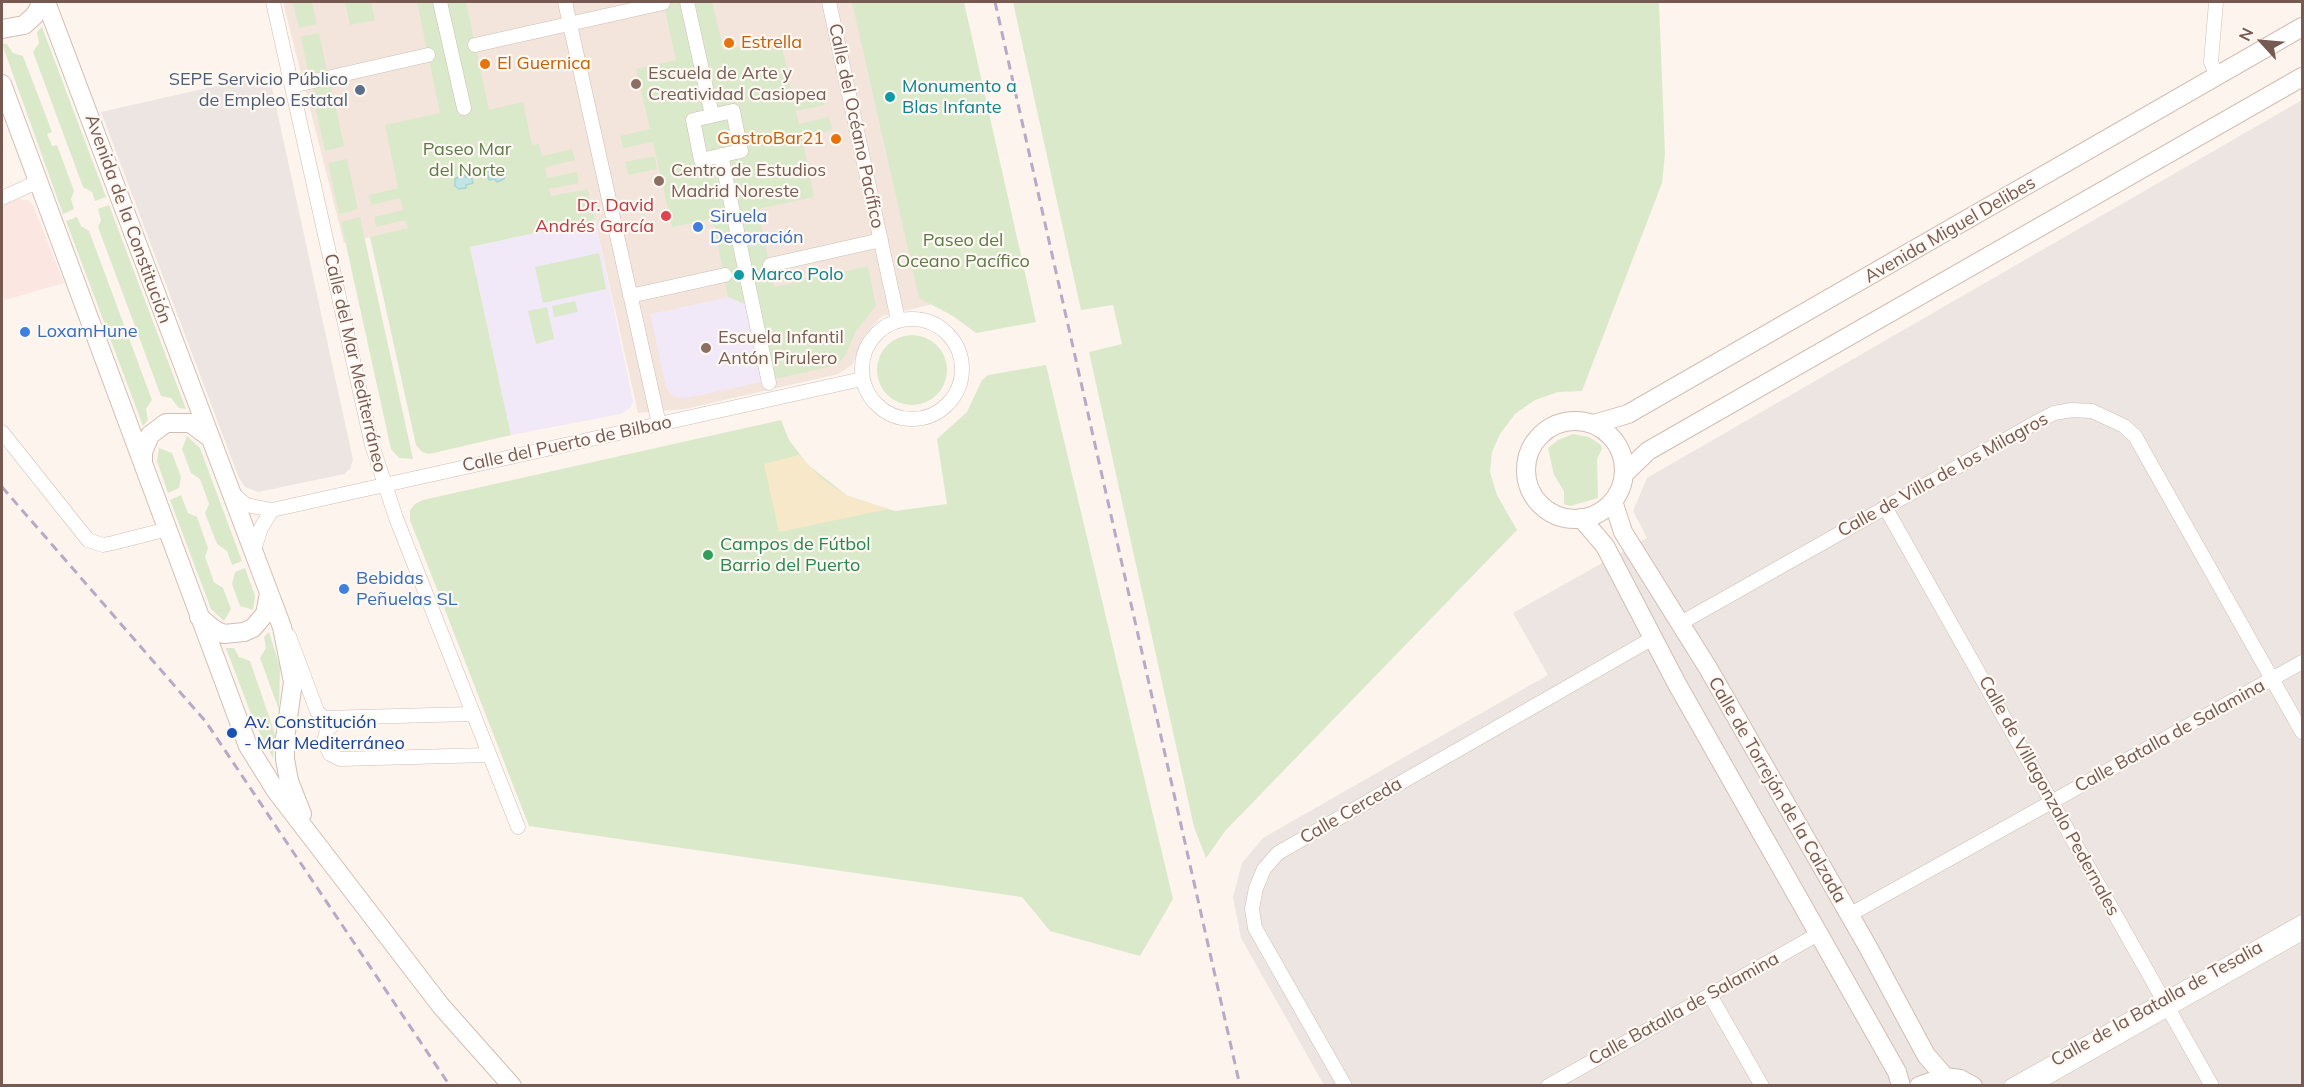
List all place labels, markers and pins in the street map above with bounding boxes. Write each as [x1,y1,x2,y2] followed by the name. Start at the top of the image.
[741,32,802,54] place label: Estrella
[722,36,736,50] marker: Estrella
[497,53,591,75] place label: El Guernica
[478,57,492,71] marker: El Guernica
[648,63,827,106] place label: Escuela de Arte y Creatividad Casiopea
[169,69,348,112] place label: SEPE Servicio Público de Empleo Estatal
[902,76,1017,118] place label: Monumento a Blas Infante
[629,77,643,91] marker: Escuela de Arte y Creatividad Casiopea
[353,83,367,97] marker: SEPE Servicio Público de Empleo Estatal
[883,90,897,104] marker: Monumento a Blas Infante
[717,128,824,150] place label: GastroBar21
[829,132,843,146] marker: GastroBar21
[671,160,826,202] place label: Centro de Estudios Madrid Noreste
[652,174,666,188] marker: Centro de Estudios Madrid Noreste
[535,195,654,238] place label: Dr. David Andrés García
[710,206,804,248] place label: Siruela Decoración
[659,209,673,223] marker: Dr. David Andrés García
[691,220,705,234] marker: Siruela Decoración
[751,264,844,286] place label: Marco Polo
[732,268,746,282] marker: Marco Polo
[37,321,137,343] place label: LoxamHune
[18,325,32,339] marker: LoxamHune
[718,327,844,370] place label: Escuela Infantil Antón Pirulero
[699,341,713,355] marker: Escuela Infantil Antón Pirulero
[720,534,871,576] place label: Campos de Fútbol Barrio del Puerto
[701,548,715,562] marker: Campos de Fútbol Barrio del Puerto
[356,568,458,610] place label: Bebidas Peñuelas SL
[337,582,351,596] marker: Bebidas Peñuelas SL
[244,712,405,754] place label: Av. Constitución - Mar Mediterráneo
[225,726,239,740] marker: Av. Constitución - Mar Mediterráneo

